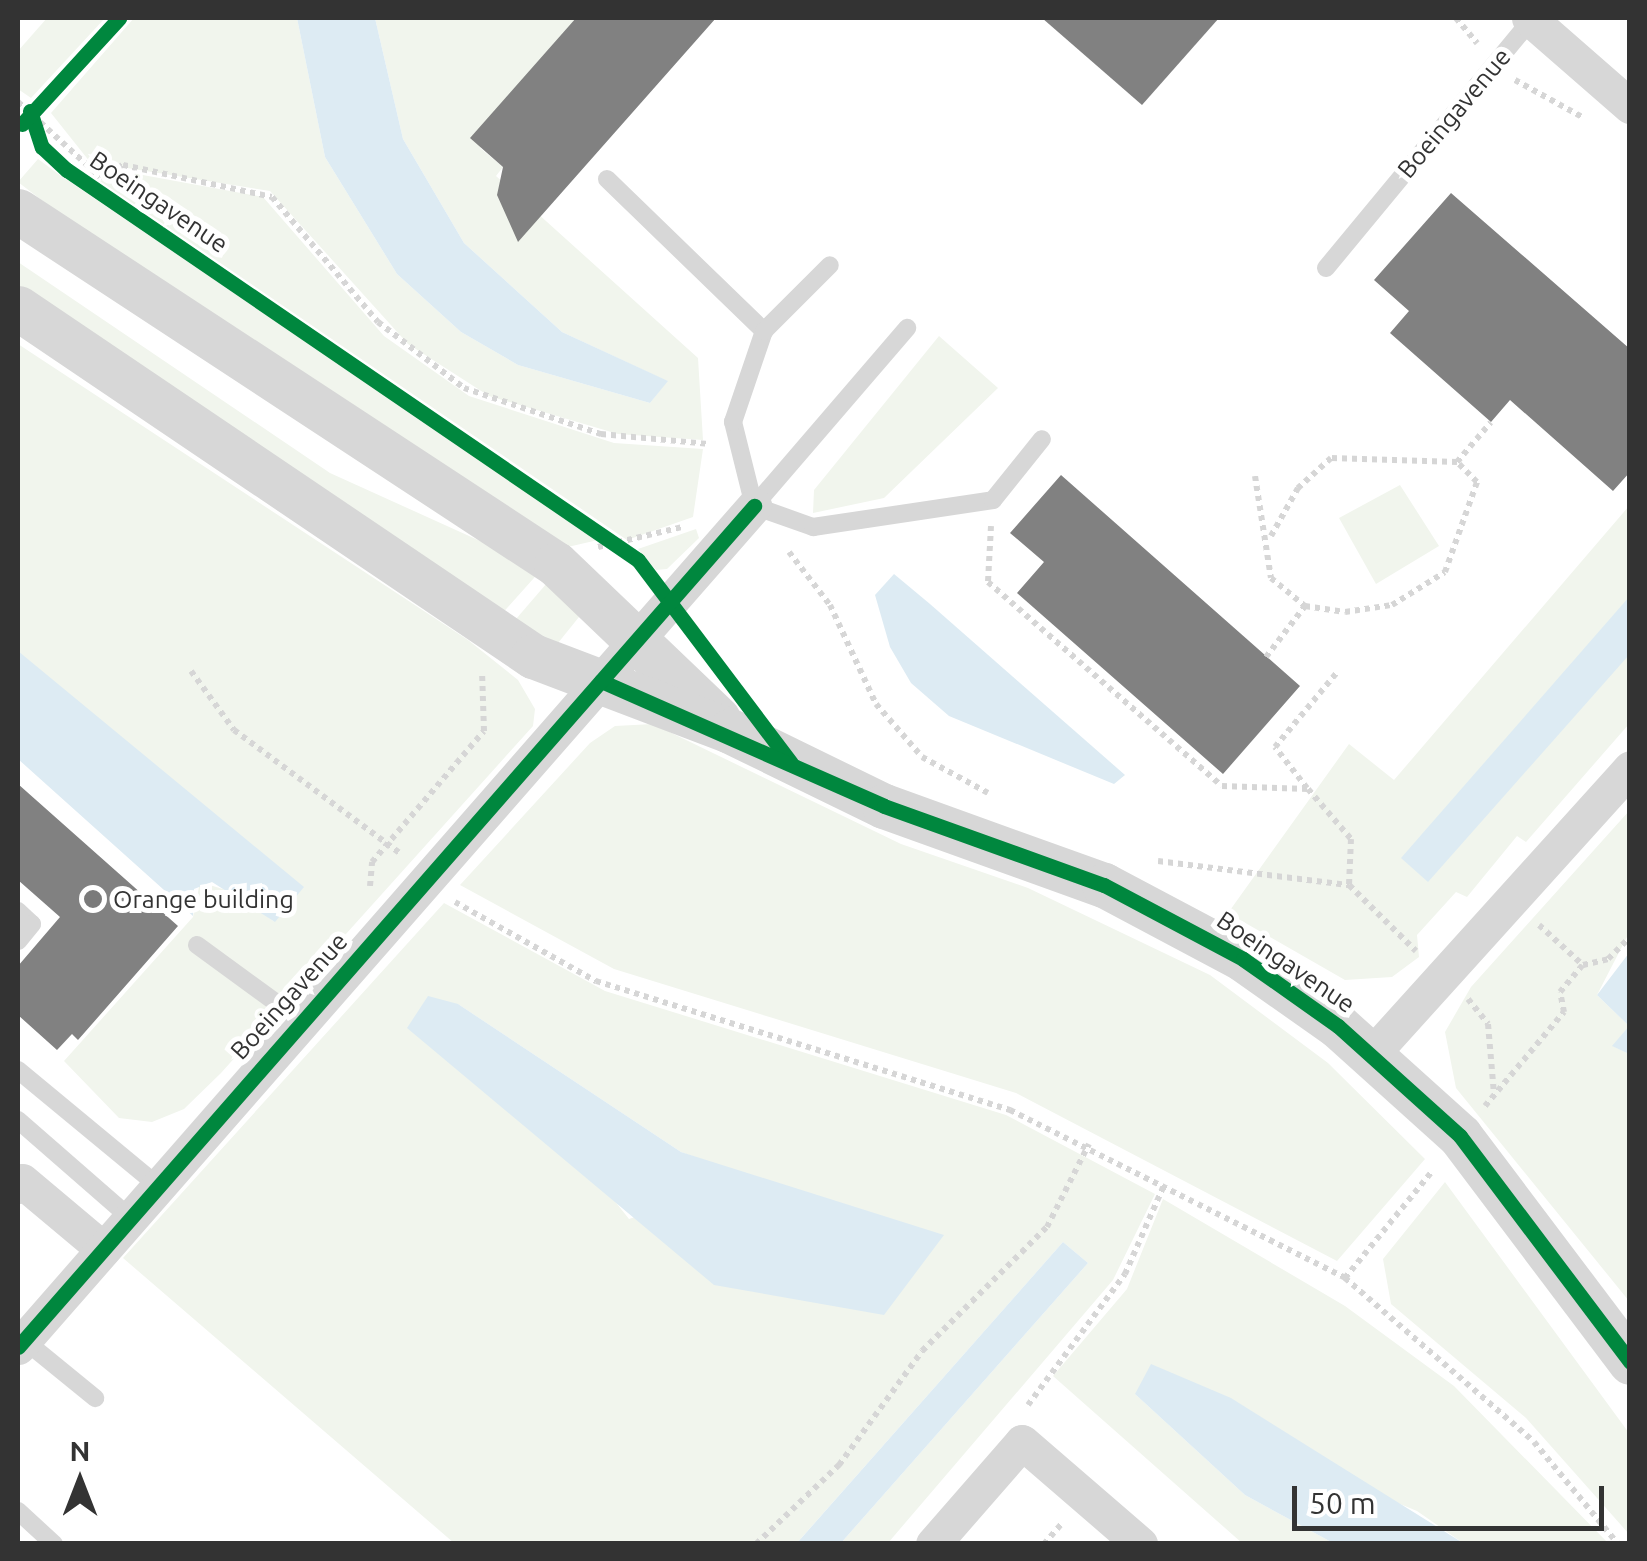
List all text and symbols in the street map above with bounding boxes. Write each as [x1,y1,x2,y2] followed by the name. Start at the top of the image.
[1391,42,1517,184] street label: Boeingavenue
[84,145,234,259] street label: Boeingavenue
[113,884,294,914] place label: Orange building
[82,888,104,910] marker: Orange building
[1211,905,1361,1019] street label: Boeingavenue
[224,926,354,1066] street label: Boeingavenue
[30,1431,130,1531] north arrow
[70,1435,90,1466] text: N
[1297,1466,1610,1528] scale bar
[1309,1486,1376,1520] text: 50 m

